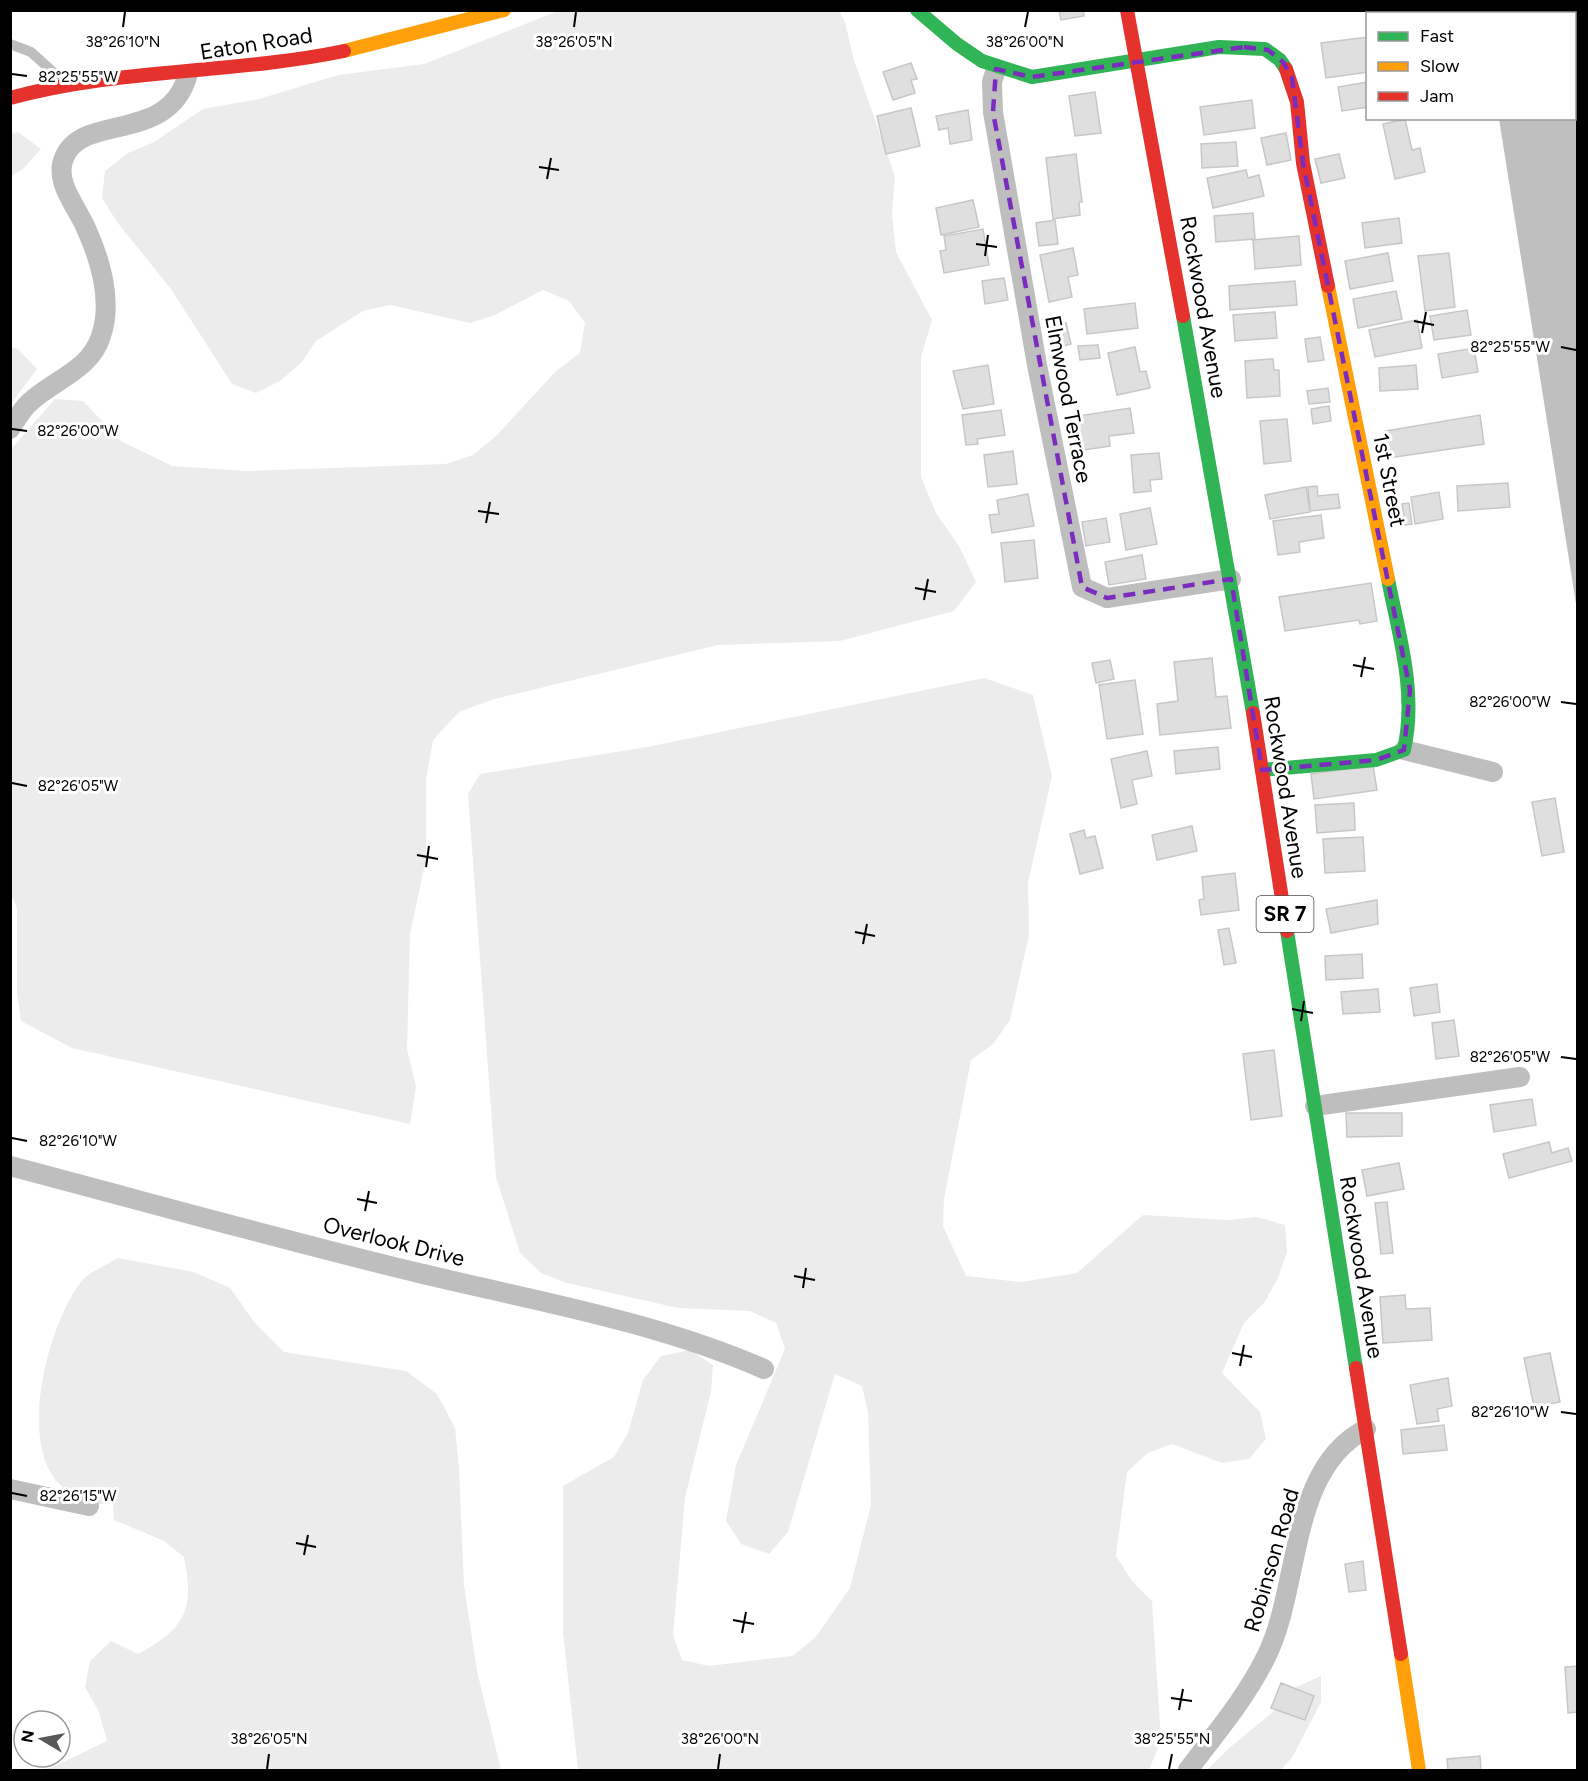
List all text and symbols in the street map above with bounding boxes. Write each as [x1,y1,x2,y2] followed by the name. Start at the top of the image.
[1366,12,1576,120] legend
[198,21,314,66] street label: Eaton Road
[1420,25,1454,47] text: Fast
[85,33,161,51] text: 38°26'10"N
[535,33,613,51] text: 38°26'05"N
[986,33,1064,51] text: 38°26'00"N
[1420,55,1459,77] text: Slow
[38,68,118,86] text: 82°25'55"W
[1420,85,1454,107] text: Jam
[1174,214,1233,400] street label: Rockwood Avenue
[1039,313,1098,485] street label: Elmwood Terrace
[1470,338,1550,356] text: 82°25'55"W
[37,422,119,440] text: 82°26'00"W
[1367,431,1412,529] street label: 1st Street
[1469,693,1551,711] text: 82°26'00"W
[1258,694,1313,880] street label: Rockwood Avenue
[38,777,119,795] text: 82°26'05"W
[1256,896,1314,932] road number: SR 7
[1470,1048,1551,1066] text: 82°26'05"W
[39,1132,118,1150] text: 82°26'10"W
[1334,1174,1389,1360] street label: Rockwood Avenue
[320,1211,468,1272] street label: Overlook Drive
[1471,1403,1550,1421] text: 82°26'10"W
[1238,1485,1305,1635] street label: Robinson Road
[39,1487,117,1505] text: 82°26'15"W
[12,1709,72,1769] north arrow
[17,1729,38,1744] text: N
[230,1730,308,1748] text: 38°26'05"N
[681,1730,759,1748] text: 38°26'00"N
[1134,1730,1210,1748] text: 38°25'55"N

